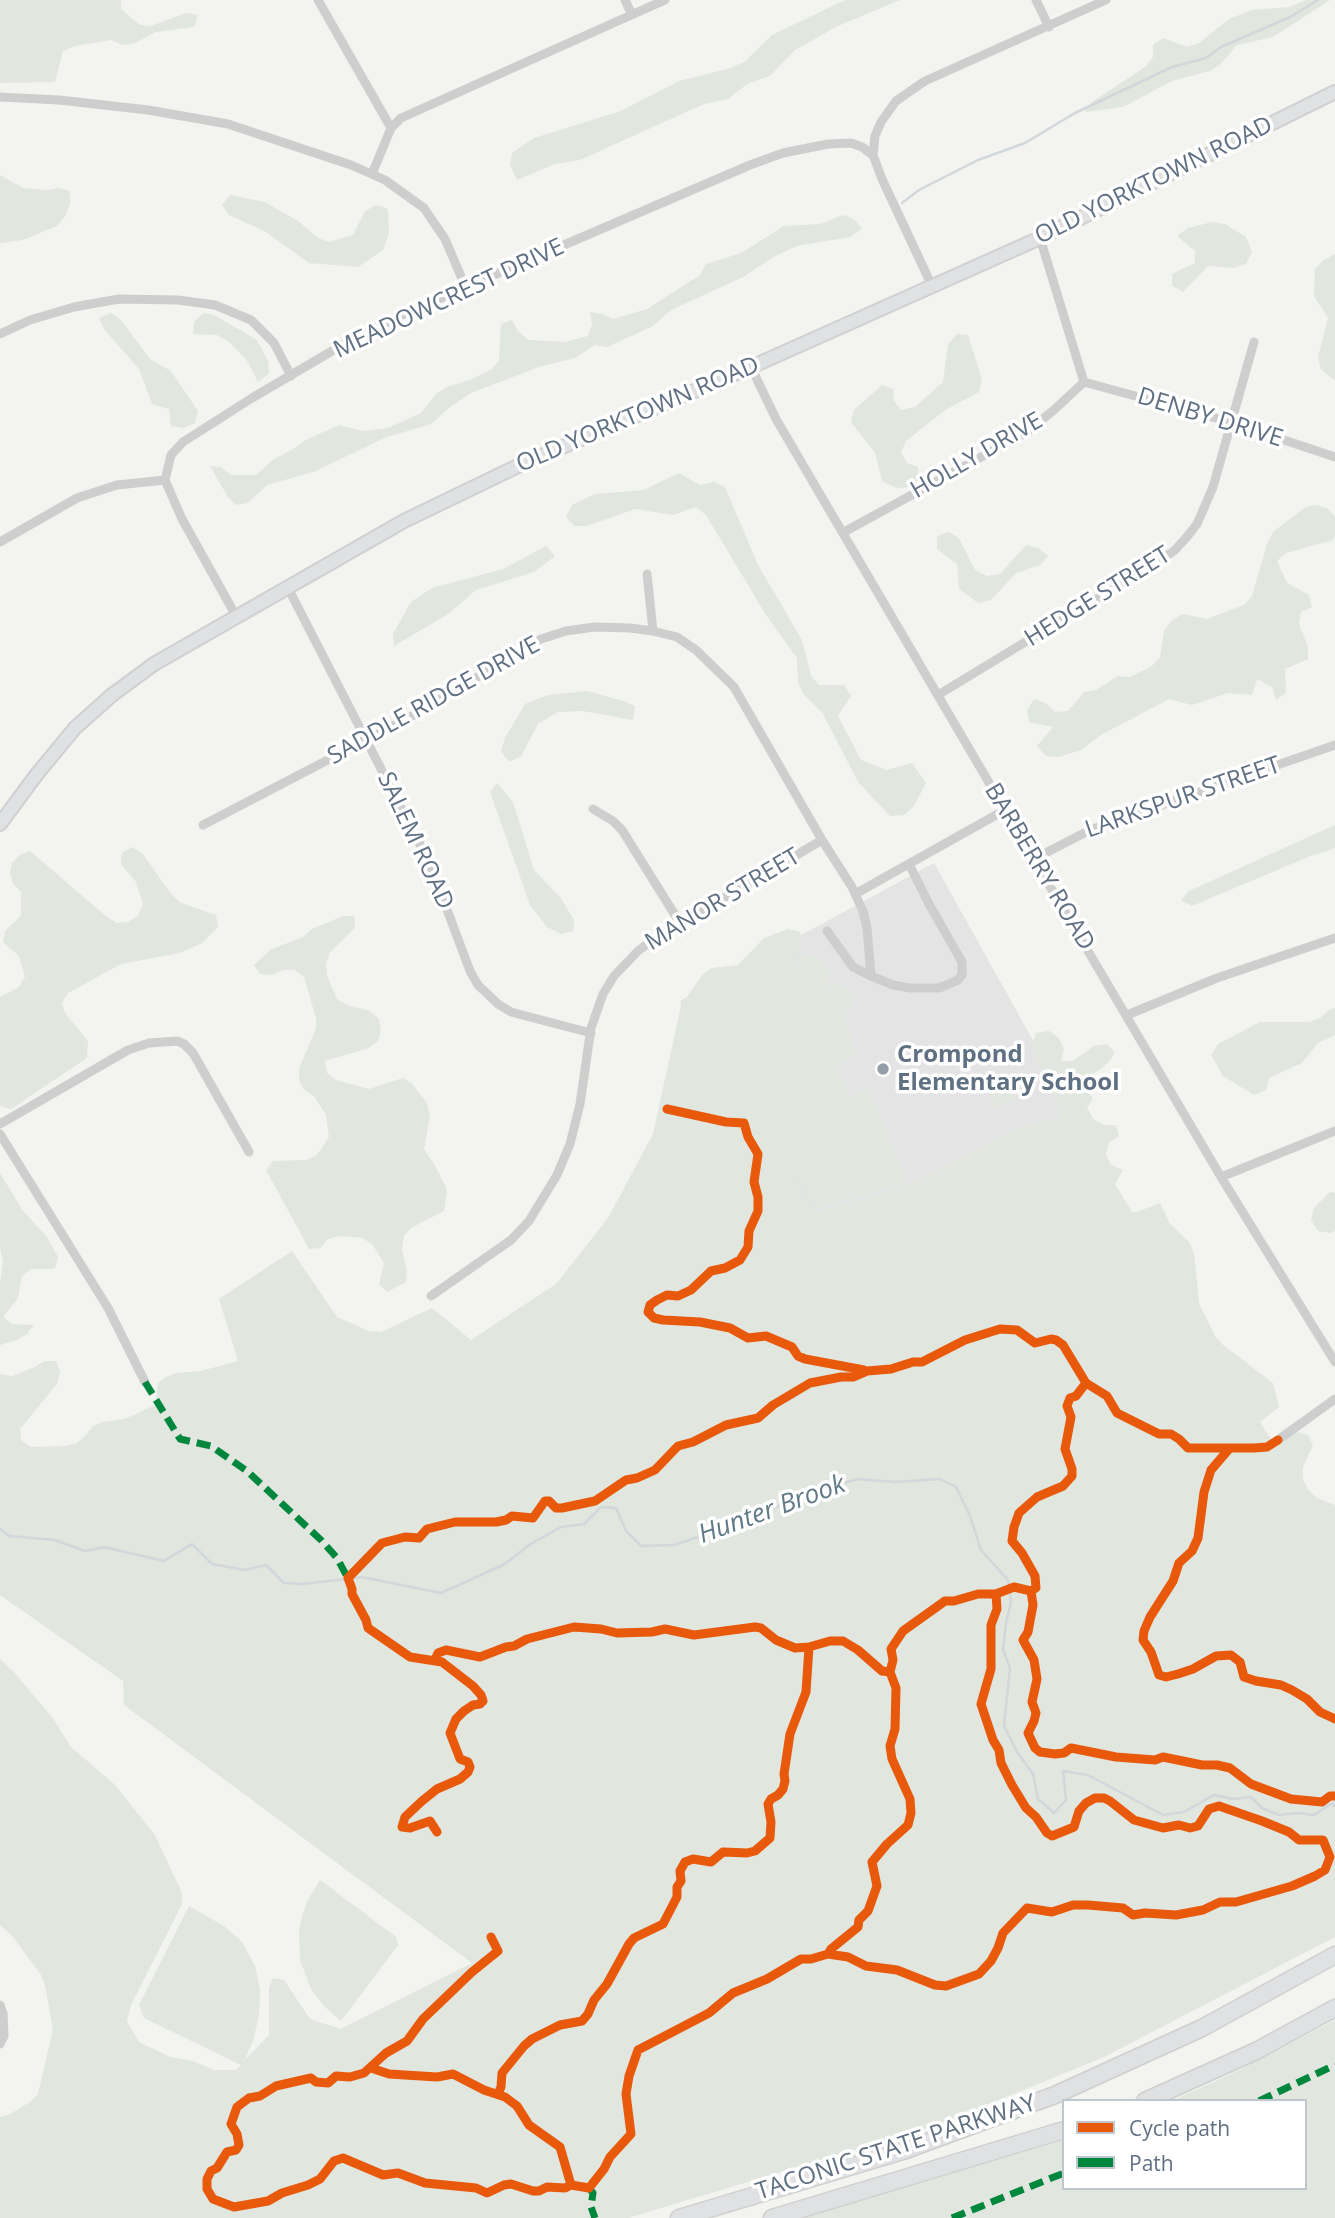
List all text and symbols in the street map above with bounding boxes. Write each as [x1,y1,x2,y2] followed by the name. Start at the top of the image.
[1030,111,1278,251] street label: OLD YORKTOWN ROAD
[329,233,569,365] street label: MEADOWCREST DRIVE
[512,351,764,479] street label: OLD YORKTOWN ROAD
[1134,382,1286,454] street label: DENBY DRIVE
[906,407,1048,505] street label: HOLLY DRIVE
[1020,541,1176,653] street label: HEDGE STREET
[323,631,545,771] street label: SADDLE RIDGE DRIVE
[1082,751,1284,845] street label: LARKSPUR STREET
[371,768,459,914] street label: SALEM ROAD
[978,778,1100,956] street label: BARBERRY ROAD
[640,842,806,958] street label: MANOR STREET
[897,1041,1120,1097] place label: Crompond Elementary School
[875,1061,891,1077] marker: Crompond Elementary School
[694,1469,850,1551] water label: Hunter Brook
[752,2089,1040,2207] street label: TACONIC STATE PARKWAY
[1062,2099,1307,2190] legend
[1129,2114,1230,2142] text: Cycle path
[1129,2149,1174,2177] text: Path

